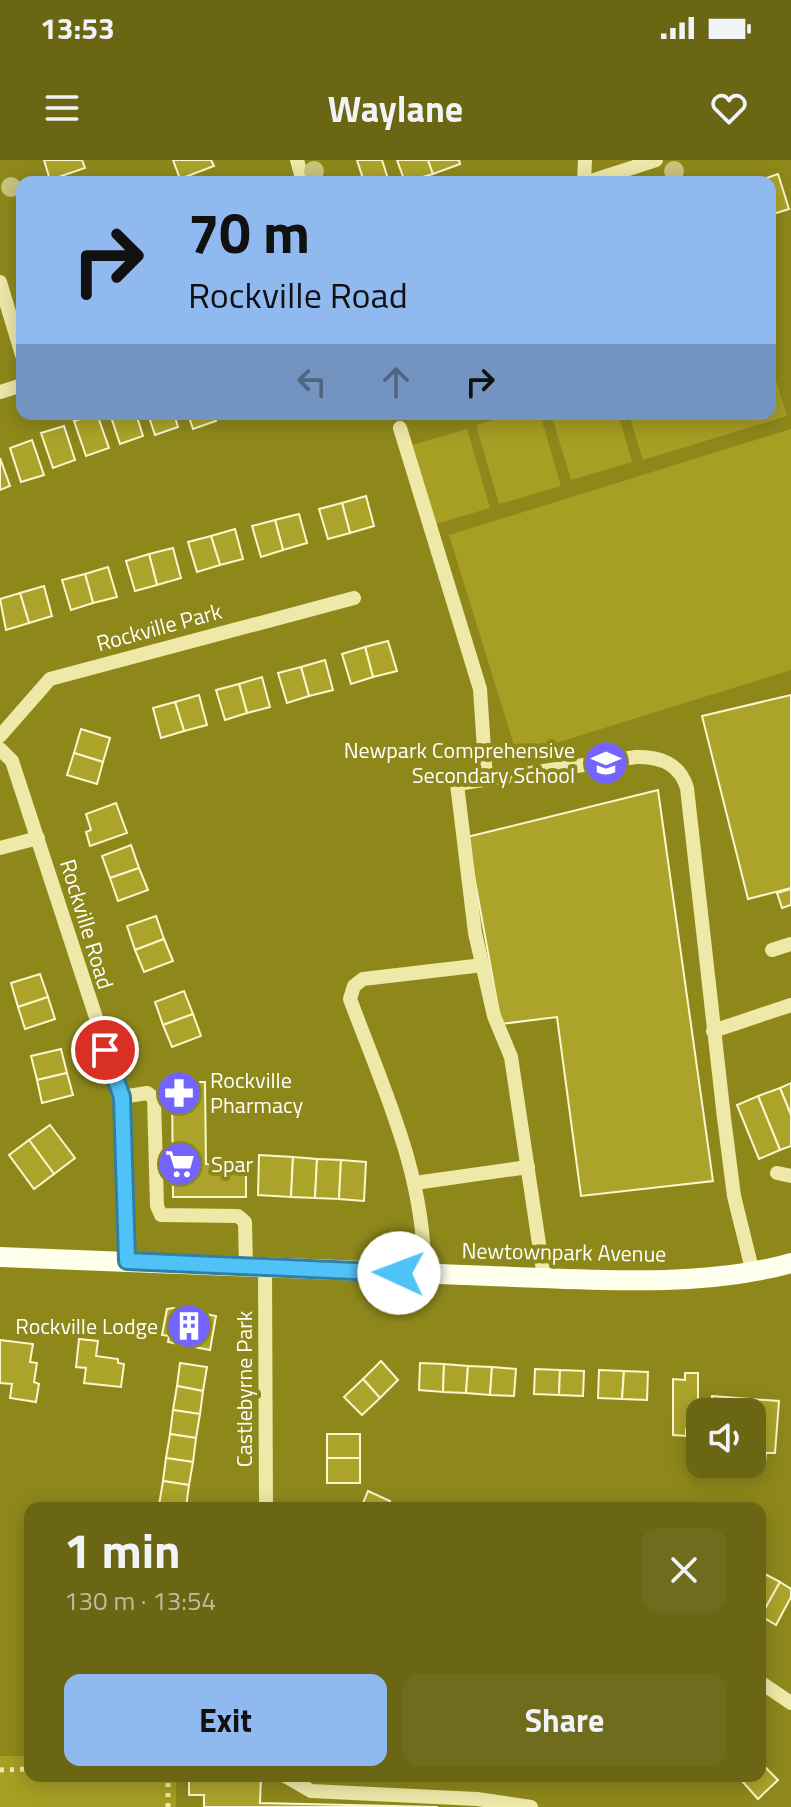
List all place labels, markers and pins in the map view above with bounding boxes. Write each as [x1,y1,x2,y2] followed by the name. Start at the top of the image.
[344,733,575,792] place label: Newpark Comprehensive Secondary School
[582,739,630,787] school or university icon: Newpark Comprehensive Secondary School
[71,1016,139,1084] pin
[210,1063,304,1122] place label: Rockville Pharmacy
[155,1069,203,1117] pharmacy icon: Rockville Pharmacy
[156,1140,204,1188] supermarket icon: Spar
[211,1147,254,1181] place label: Spar
[165,1302,213,1350] building icon: Rockville Lodge
[15,1309,158,1343] place label: Rockville Lodge

